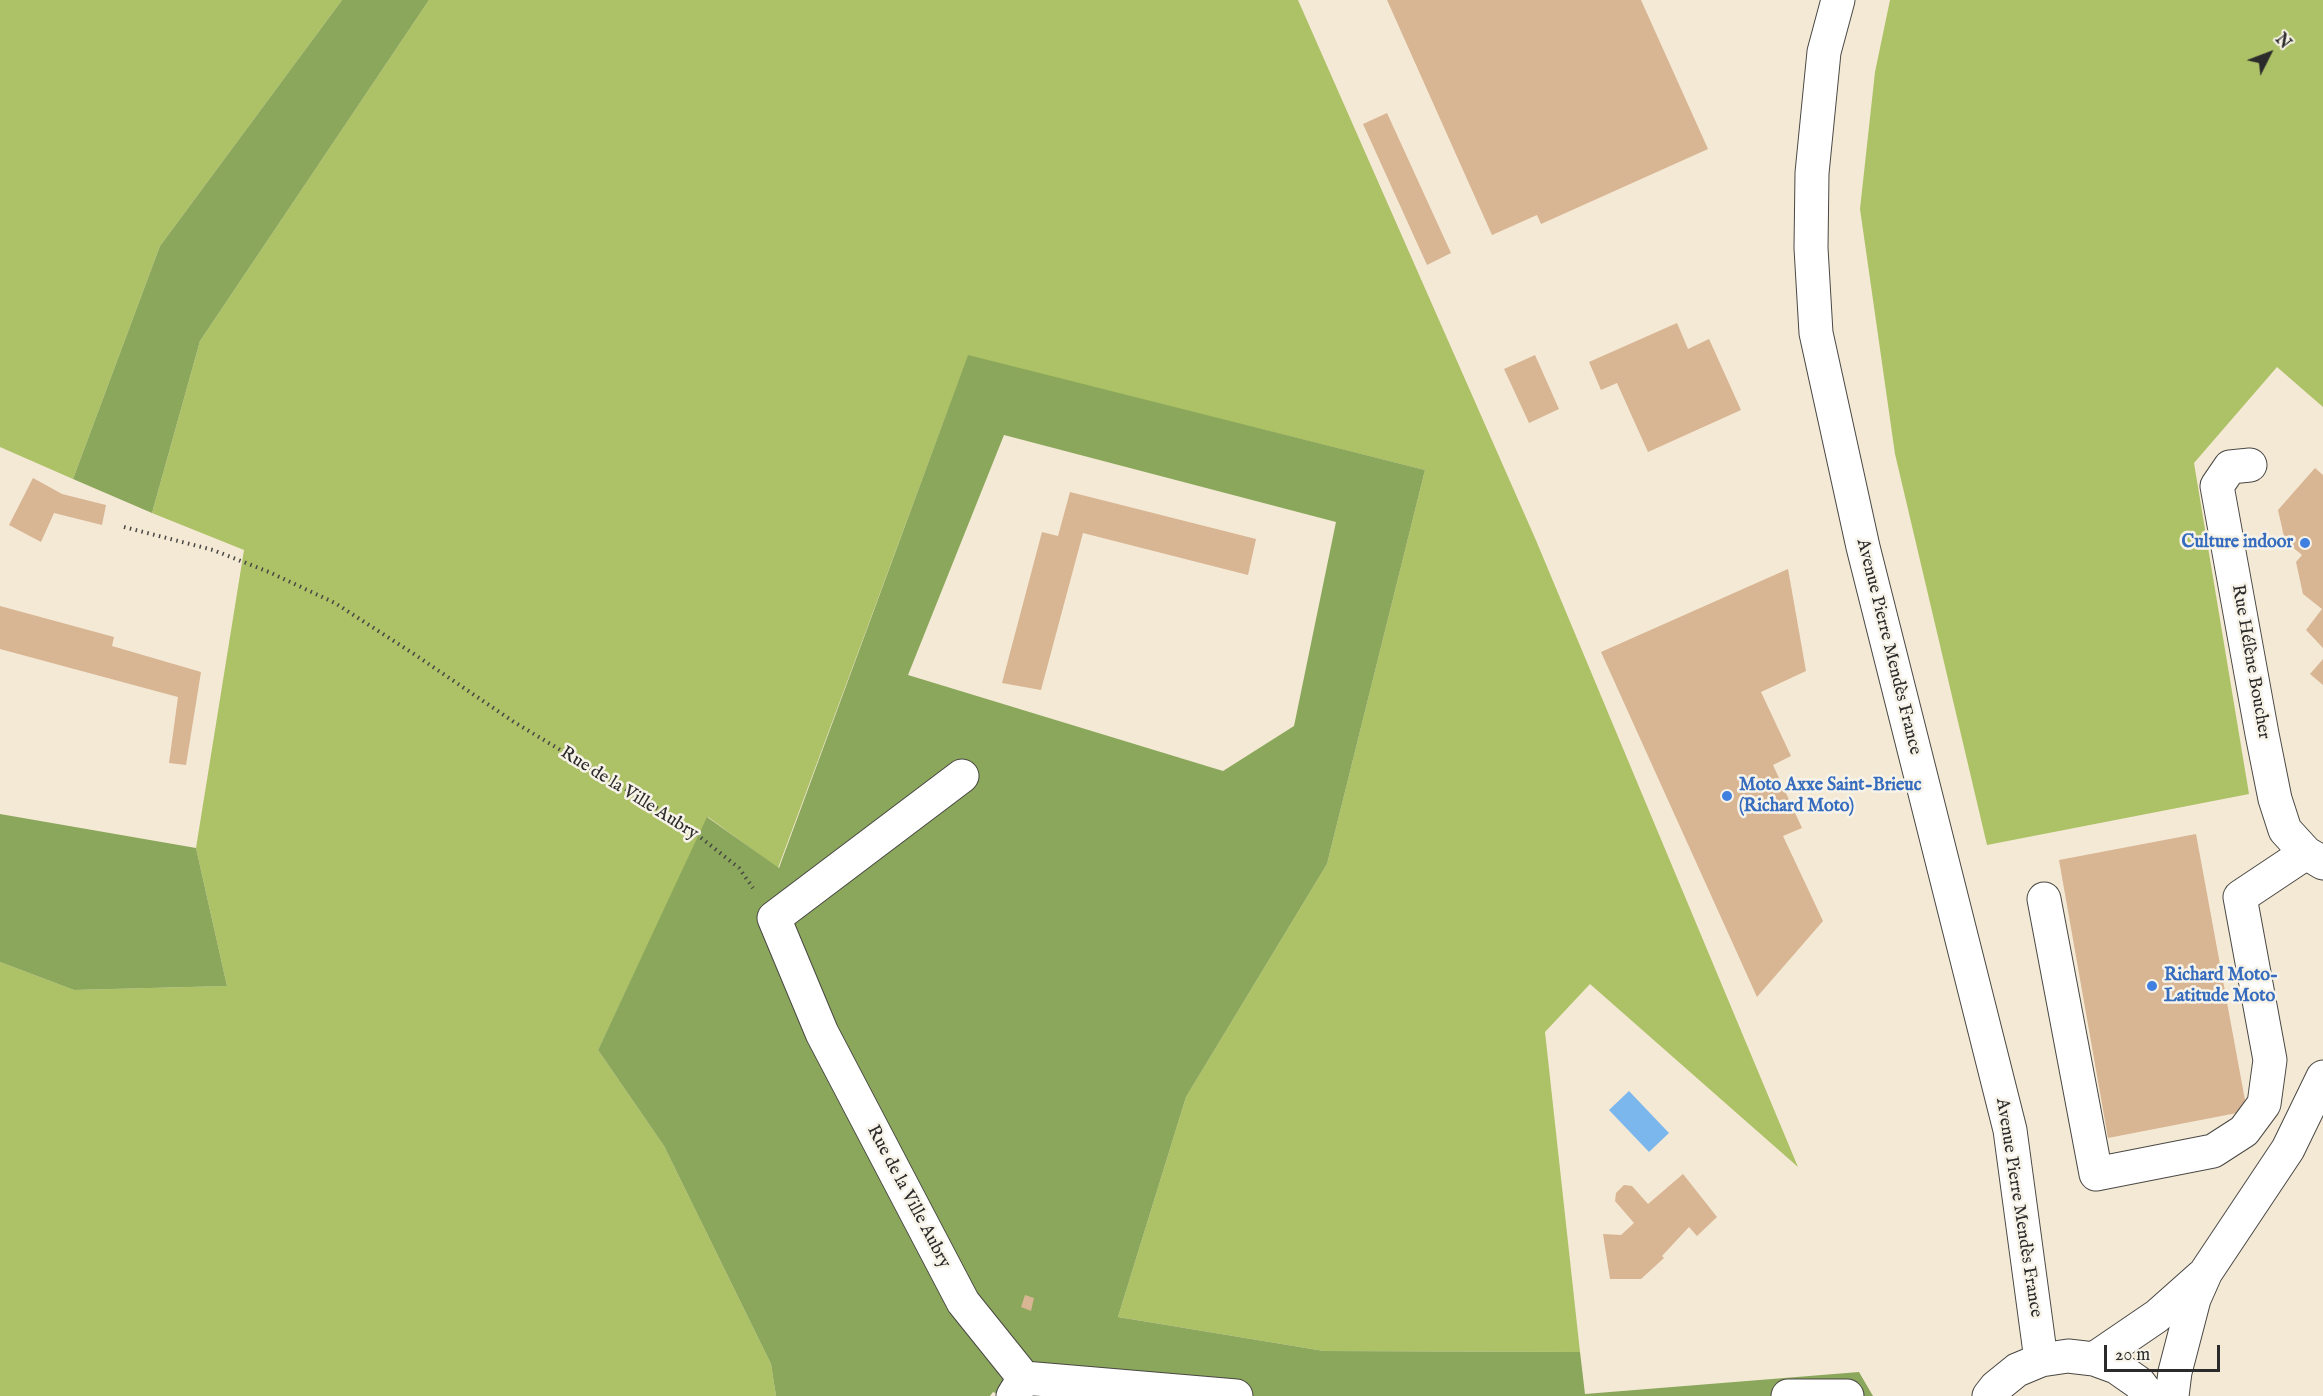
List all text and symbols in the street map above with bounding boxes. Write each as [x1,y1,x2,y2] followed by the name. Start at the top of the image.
[2239,24,2299,84] north arrow
[2270,30,2294,54] text: N
[2182,532,2293,554] place label: Culture indoor
[2298,536,2312,550] marker: Culture indoor
[1851,537,1925,757] street label: Avenue Pierre Mendès France
[2226,583,2274,741] street label: Rue Hélène Boucher
[556,743,702,845] street label: Rue de la Ville Aubry
[1739,775,1921,818] place label: Moto Axxe Saint-Brieuc (Richard Moto)
[1720,789,1734,803] marker: Moto Axxe Saint-Brieuc (Richard Moto)
[2164,965,2278,1008] place label: Richard Moto- Latitude Moto
[2145,979,2159,993] marker: Richard Moto- Latitude Moto
[1990,1097,2046,1319] street label: Avenue Pierre Mendès France
[861,1122,955,1272] street label: Rue de la Ville Aubry
[2107,1333,2222,1371] scale bar
[2115,1344,2150,1367] text: 20 m

